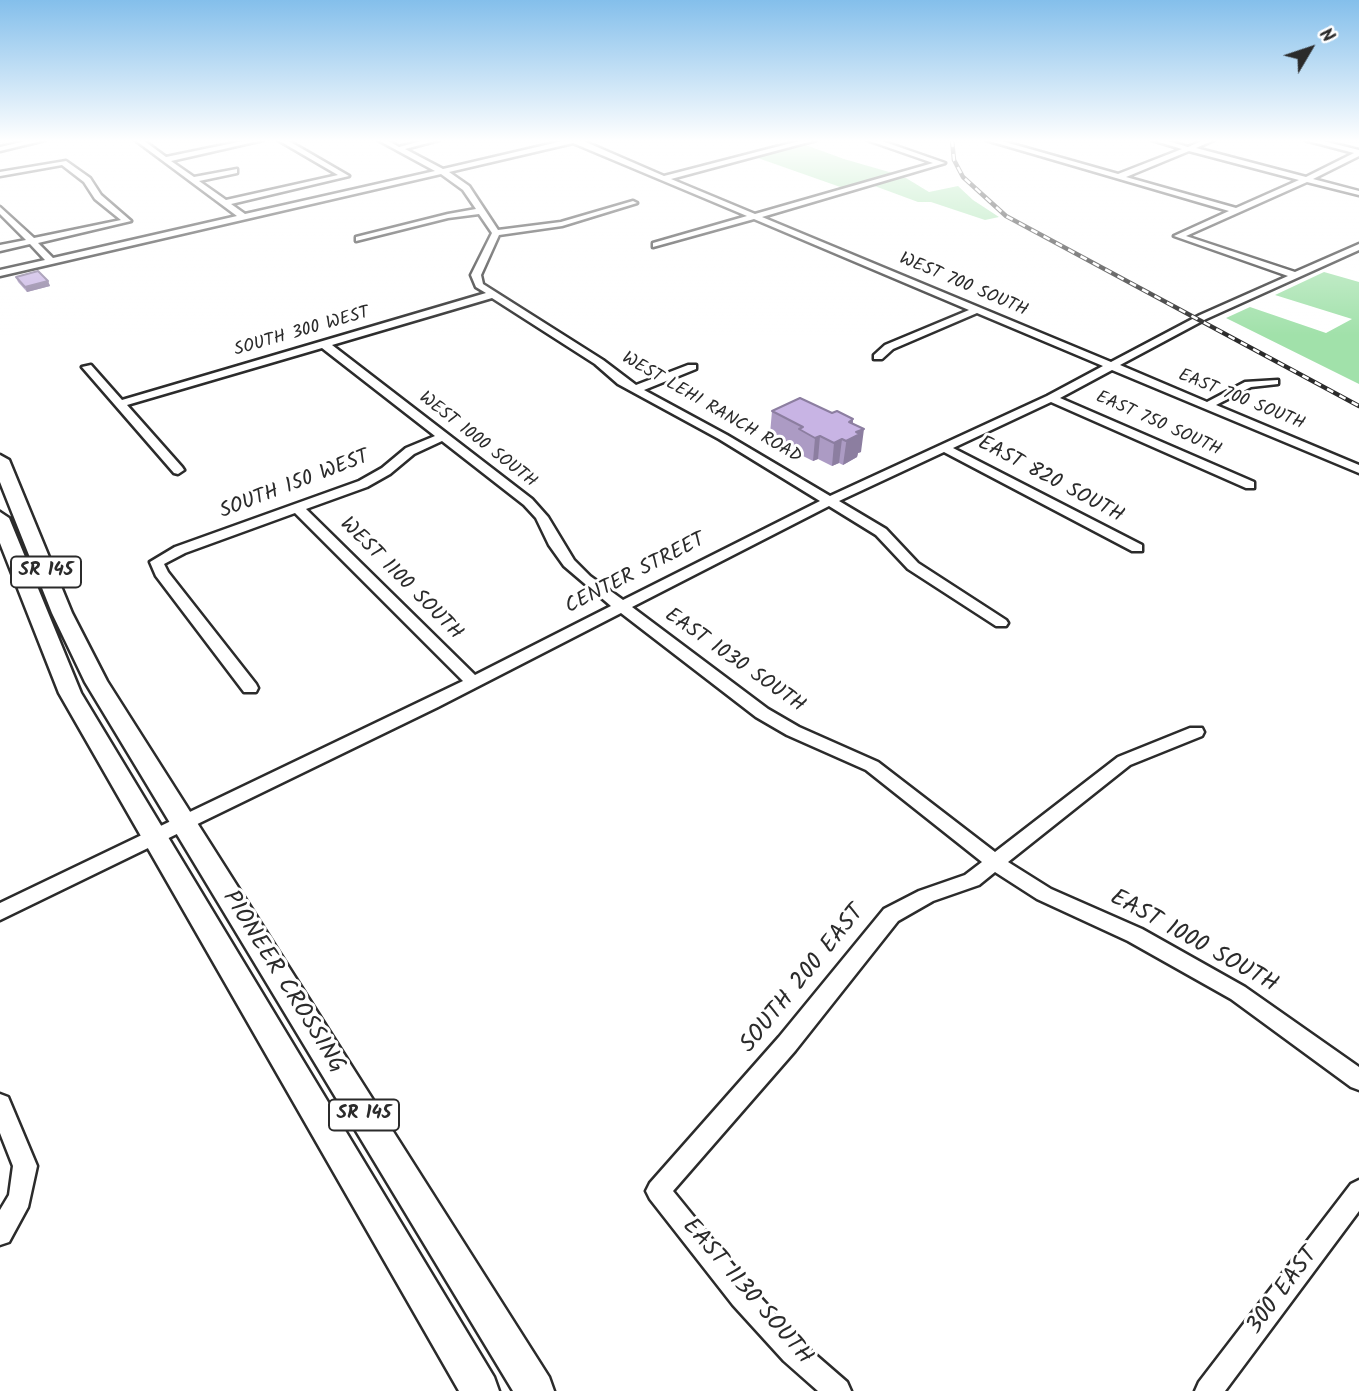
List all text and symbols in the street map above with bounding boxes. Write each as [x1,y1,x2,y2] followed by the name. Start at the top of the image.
[1275,14,1345,84] north arrow
[1311,22,1342,50] text: N
[895,249,1031,323] street label: WEST 700 SOUTH
[232,303,372,363] street label: SOUTH 300 WEST
[617,349,805,469] street label: WEST LEHI RANCH ROAD
[1175,366,1307,436] street label: EAST 700 SOUTH
[414,388,540,494] street label: WEST 1000 SOUTH
[1092,388,1224,462] street label: EAST 750 SOUTH
[973,432,1127,530] street label: EAST 820 SOUTH
[217,446,373,526] street label: SOUTH 150 WEST
[333,513,467,647] street label: WEST 1100 SOUTH
[562,529,710,621] street label: CENTER STREET
[11,556,81,587] road number: SR 145
[659,604,809,720] street label: EAST 1030 SOUTH
[1104,885,1282,1001] street label: EAST 1000 SOUTH
[214,886,350,1080] street label: PIONEER CROSSING
[735,900,873,1060] street label: SOUTH 200 EAST
[329,1100,399,1130] road number: SR 145
[674,1214,818,1372] street label: EAST 1130 SOUTH
[1242,1243,1326,1341] street label: 300 EAST

